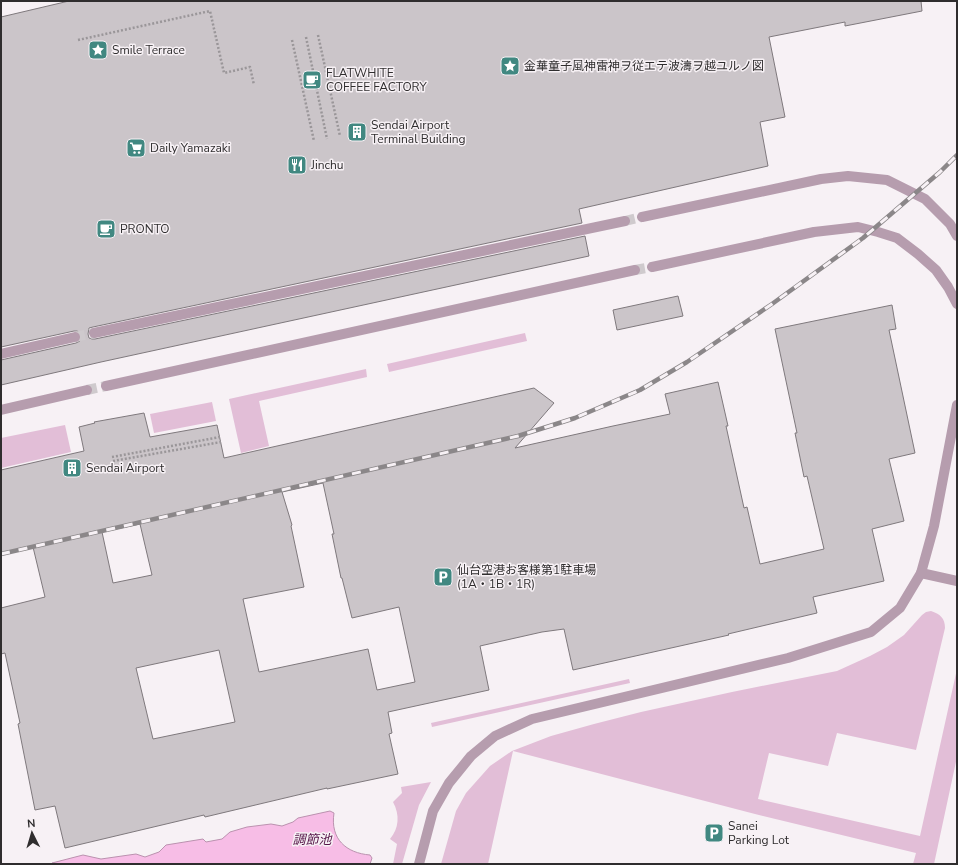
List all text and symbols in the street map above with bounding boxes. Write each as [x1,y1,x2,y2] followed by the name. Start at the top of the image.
[87,39,109,61] place icon: Smile Terrace
[112,42,185,58] place label: Smile Terrace
[499,55,521,77] place icon: 金華童子風神雷神ヲ従エテ波濤ヲ越ユルノ図
[524,58,764,74] place label: 金華童子風神雷神ヲ従エテ波濤ヲ越ユルノ図
[326,65,428,95] place label: FLATWHITE COFFEE FACTORY
[301,69,323,91] cafe icon: FLATWHITE COFFEE FACTORY
[371,117,466,147] place label: Sendai Airport Terminal Building
[346,121,368,143] building icon: Sendai Airport Terminal Building
[125,137,147,159] supermarket icon: Daily Yamazaki
[150,140,231,156] place label: Daily Yamazaki
[286,154,308,176] restaurant icon: Jinchu
[310,157,344,173] place label: Jinchu
[95,218,117,240] cafe icon: PRONTO
[120,221,170,237] place label: PRONTO
[61,457,83,479] building icon: Sendai Airport
[86,460,165,476] place label: Sendai Airport
[457,562,596,592] place label: 仙台空港お客様第1駐車場 (1A・1B・1R)
[432,566,454,588] parking icon: 仙台空港お客様第1駐車場 (1A・1B・1R)
[12,813,52,853] north arrow
[26,816,36,831] text: N
[728,818,790,848] place label: Sanei Parking Lot
[703,822,725,844] parking icon: Sanei Parking Lot
[292,831,333,849] water label: 調節池

